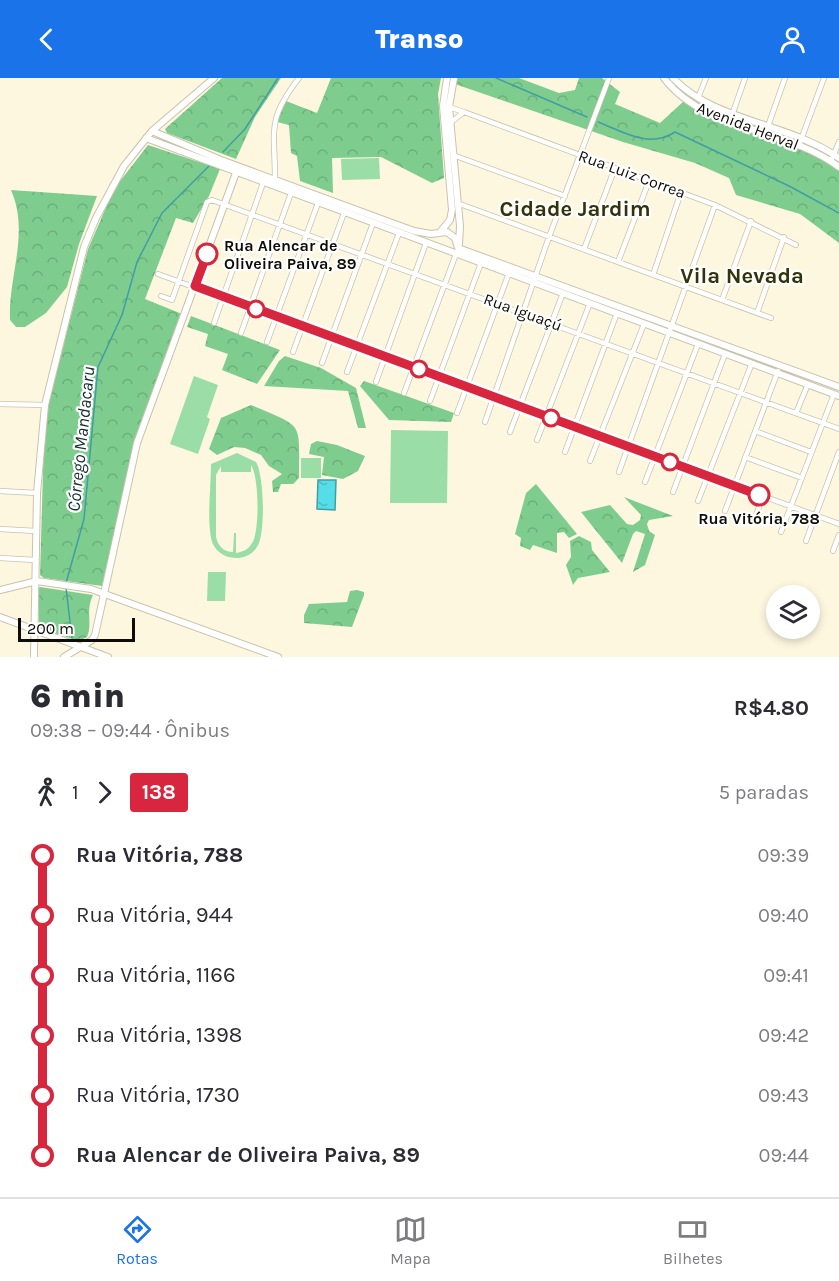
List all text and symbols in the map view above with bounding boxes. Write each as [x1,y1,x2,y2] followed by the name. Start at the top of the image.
[30,23,63,56] icon: back
[375,23,464,55] text: Transo
[776,23,809,56] icon: person
[694,98,802,154] street label: Avenida Herval
[576,146,688,202] street label: Rua Luiz Correa
[499,196,651,222] district label: Cidade Jardim
[224,236,357,273] place label: Rua Alencar de Oliveira Paiva, 89
[196,243,218,265] marker: Rua Alencar de Oliveira Paiva, 89
[680,263,804,289] district label: Vila Nevada
[481,289,565,335] street label: Rua Iguaçú
[247,300,265,318] unlabelled marker
[410,360,428,378] unlabelled marker
[62,365,100,513] water label: Córrego Mandacaru
[542,409,560,427] unlabelled marker
[661,453,679,471] unlabelled marker
[748,484,770,506] marker: Rua Vitória, 788
[698,509,820,528] place label: Rua Vitória, 788
[766,585,820,639] map controls
[766,585,820,639] button: layers
[18,615,135,642] scale bar
[27,619,74,638] text: 200 m
[30,677,125,715] text: 6 min
[734,695,809,721] text: R$4.80
[30,719,230,742] text: 09:38 – 09:44 · Ônibus
[30,776,63,809] icon: walk
[88,776,121,809] icon: forward
[142,780,176,804] text: 138
[72,781,79,804] text: 1
[719,781,809,804] text: 5 paradas
[76,842,243,868] text: Rua Vitória, 788
[758,844,809,867] text: 09:39
[76,902,233,928] text: Rua Vitória, 944
[758,904,809,927] text: 09:40
[76,962,236,988] text: Rua Vitória, 1166
[763,964,809,987] text: 09:41
[76,1022,242,1048] text: Rua Vitória, 1398
[758,1024,809,1047] text: 09:42
[76,1082,239,1108] text: Rua Vitória, 1730
[758,1084,809,1107] text: 09:43
[76,1142,420,1168] text: Rua Alencar de Oliveira Paiva, 89
[759,1144,809,1167] text: 09:44
[116,1213,158,1268] tab: Rotas
[390,1213,431,1268] tab: Mapa
[663,1213,723,1268] tab: Bilhetes

